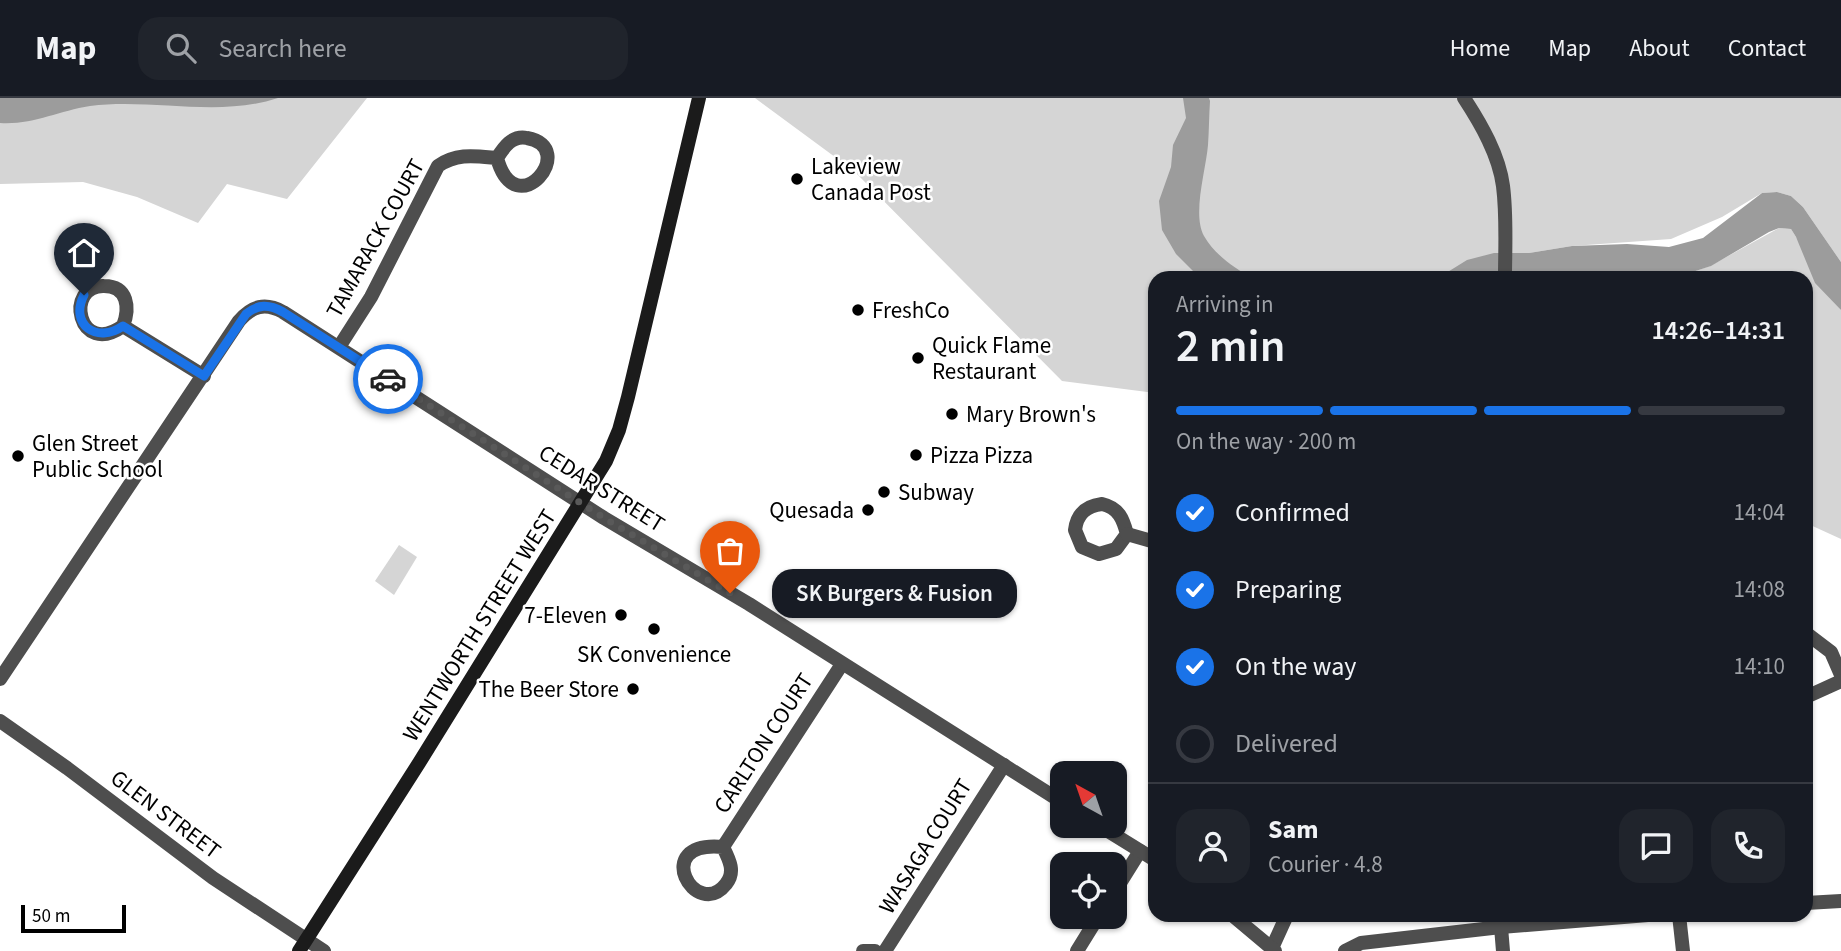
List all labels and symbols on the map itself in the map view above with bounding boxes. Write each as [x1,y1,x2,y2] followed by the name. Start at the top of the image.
[811,150,931,209] place label: Lakeview Canada Post
[318,153,433,324] street label: TAMARACK COURT
[789,171,805,187] marker: Lakeview Canada Post
[54,223,114,295] pin
[872,294,950,327] place label: FreshCo
[850,302,866,318] marker: FreshCo
[932,329,1051,388] place label: Quick Flame Restaurant
[353,344,423,414] courier
[910,350,926,366] marker: Quick Flame Restaurant
[966,398,1096,431] place label: Mary Brown's
[944,406,960,422] marker: Mary Brown's
[32,427,163,486] place label: Glen Street Public School
[532,437,671,540] street label: CEDAR STREET
[930,439,1033,472] place label: Pizza Pizza
[908,447,924,463] marker: Pizza Pizza
[10,448,26,464] marker: Glen Street Public School
[898,476,974,509] place label: Subway
[876,484,892,500] marker: Subway
[769,494,854,527] place label: Quesada
[860,502,876,518] marker: Quesada
[394,503,564,748] street label: WENTWORTH STREET WEST
[700,521,760,593] pin
[772,568,1017,618] callout: SK Burgers & Fusion
[524,599,607,632] place label: 7-Eleven
[613,607,629,623] marker: 7-Eleven
[646,621,662,637] marker: SK Convenience
[577,638,731,671] place label: SK Convenience
[706,667,821,820] street label: CARLTON COURT
[478,673,619,706] place label: The Beer Store
[625,681,641,697] marker: The Beer Store
[1050,761,1127,838] north arrow
[104,762,228,867] street label: GLEN STREET
[871,772,980,920] street label: WASAGA COURT
[21,902,126,934] scale bar

